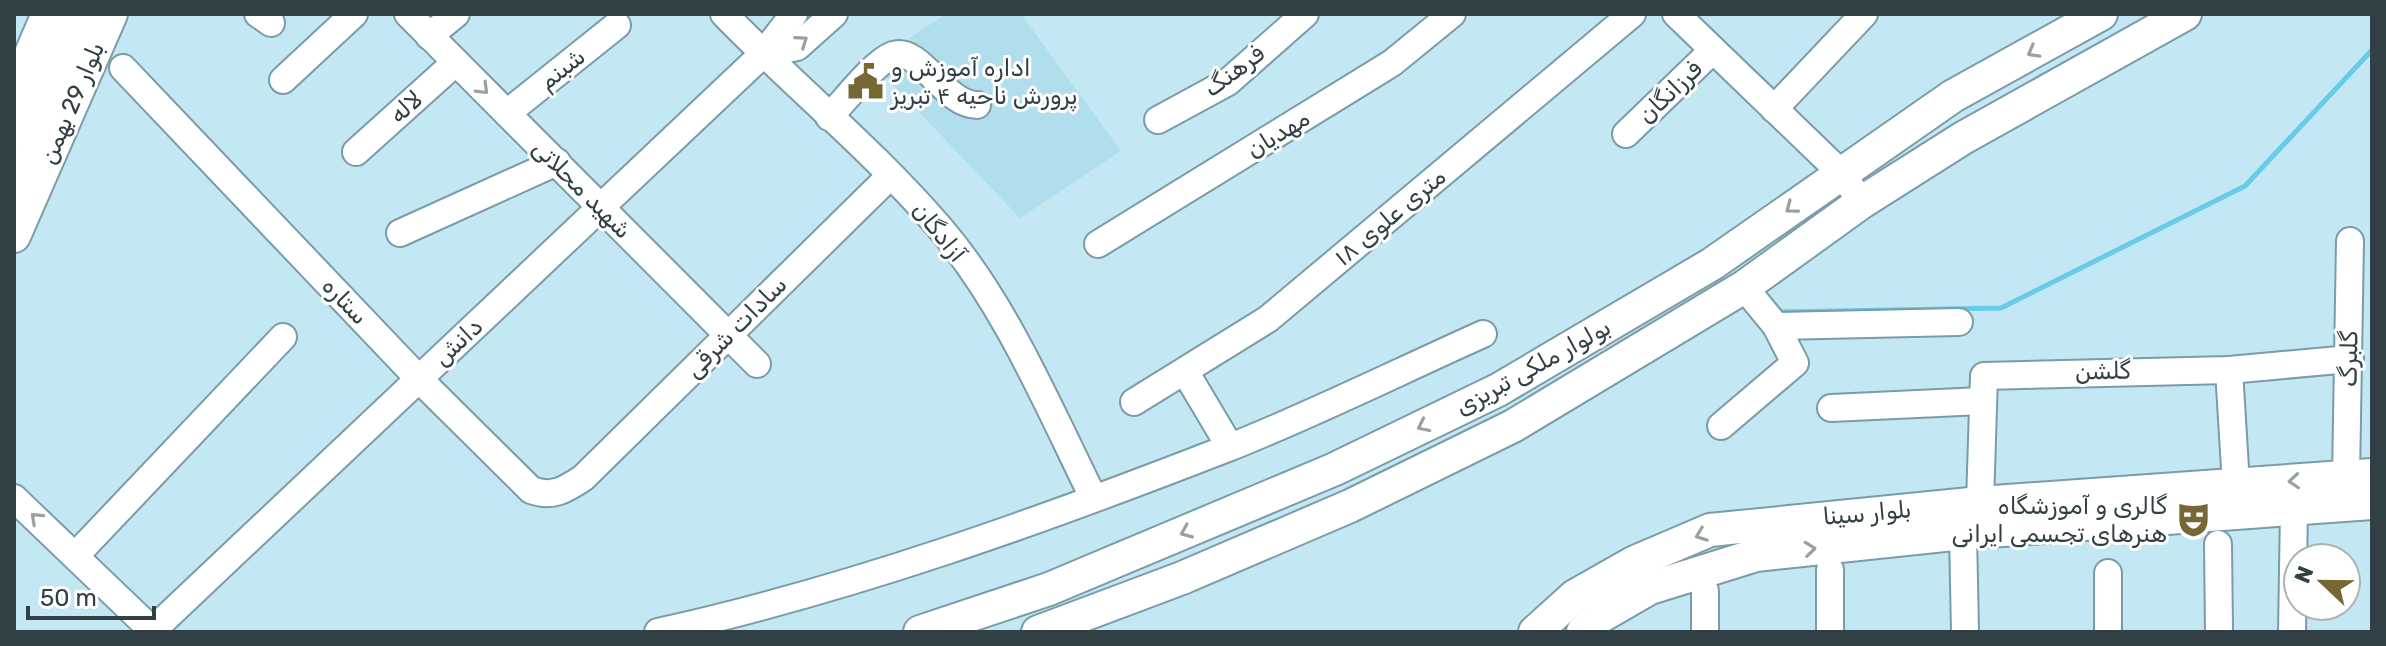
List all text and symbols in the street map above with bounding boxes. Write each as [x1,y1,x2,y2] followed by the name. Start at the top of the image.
[793,35,808,50] one-way arrow
[34,38,110,168] street label: بلوار 29 بهمن
[1198,39,1270,103] street label: فرهنگ
[533,42,591,97] street label: شبنم
[2027,42,2041,58] one-way arrow
[889,54,1078,112] place label: اداره آموزش و پرورش ناحیه ۴ تبریز
[1632,55,1708,129] street label: فرزانگان
[846,63,884,101] public building icon: اداره آموزش و پرورش ناحیه ۴ تبریز
[474,80,488,94] one-way arrow
[384,85,428,129] street label: لاله
[1241,104,1315,164] street label: مهدیان
[527,134,637,244] street label: شهید محلاتی
[1329,162,1451,272] street label: ۱۸ متری علوی
[906,196,972,268] street label: آزادگان
[1786,199,1800,213] one-way arrow
[679,270,793,384] street label: سادات شرقی
[316,272,374,330] street label: ستاره
[428,312,488,372] street label: دانش
[1451,313,1615,421] street label: بولوار ملکی تبریزی
[2335,330,2363,387] street label: گلبرگ
[2075,357,2131,385] street label: گلشن
[1417,416,1432,432] one-way arrow
[2287,472,2300,489] one-way arrow
[1951,492,2167,548] place label: گالری و آموزشگاه هنرهای تجسمی ایرانی
[1821,495,1913,531] street label: بلوار سینا
[2174,501,2212,539] theatre icon: گالری و آموزشگاه هنرهای تجسمی ایرانی
[31,512,45,527] one-way arrow
[1180,522,1194,538] one-way arrow
[1695,525,1709,542] one-way arrow
[1804,541,1817,558] one-way arrow
[2282,542,2362,622] north arrow
[2288,562,2319,587] text: N
[28,570,154,620] scale bar
[40,584,97,612] text: 50 m

